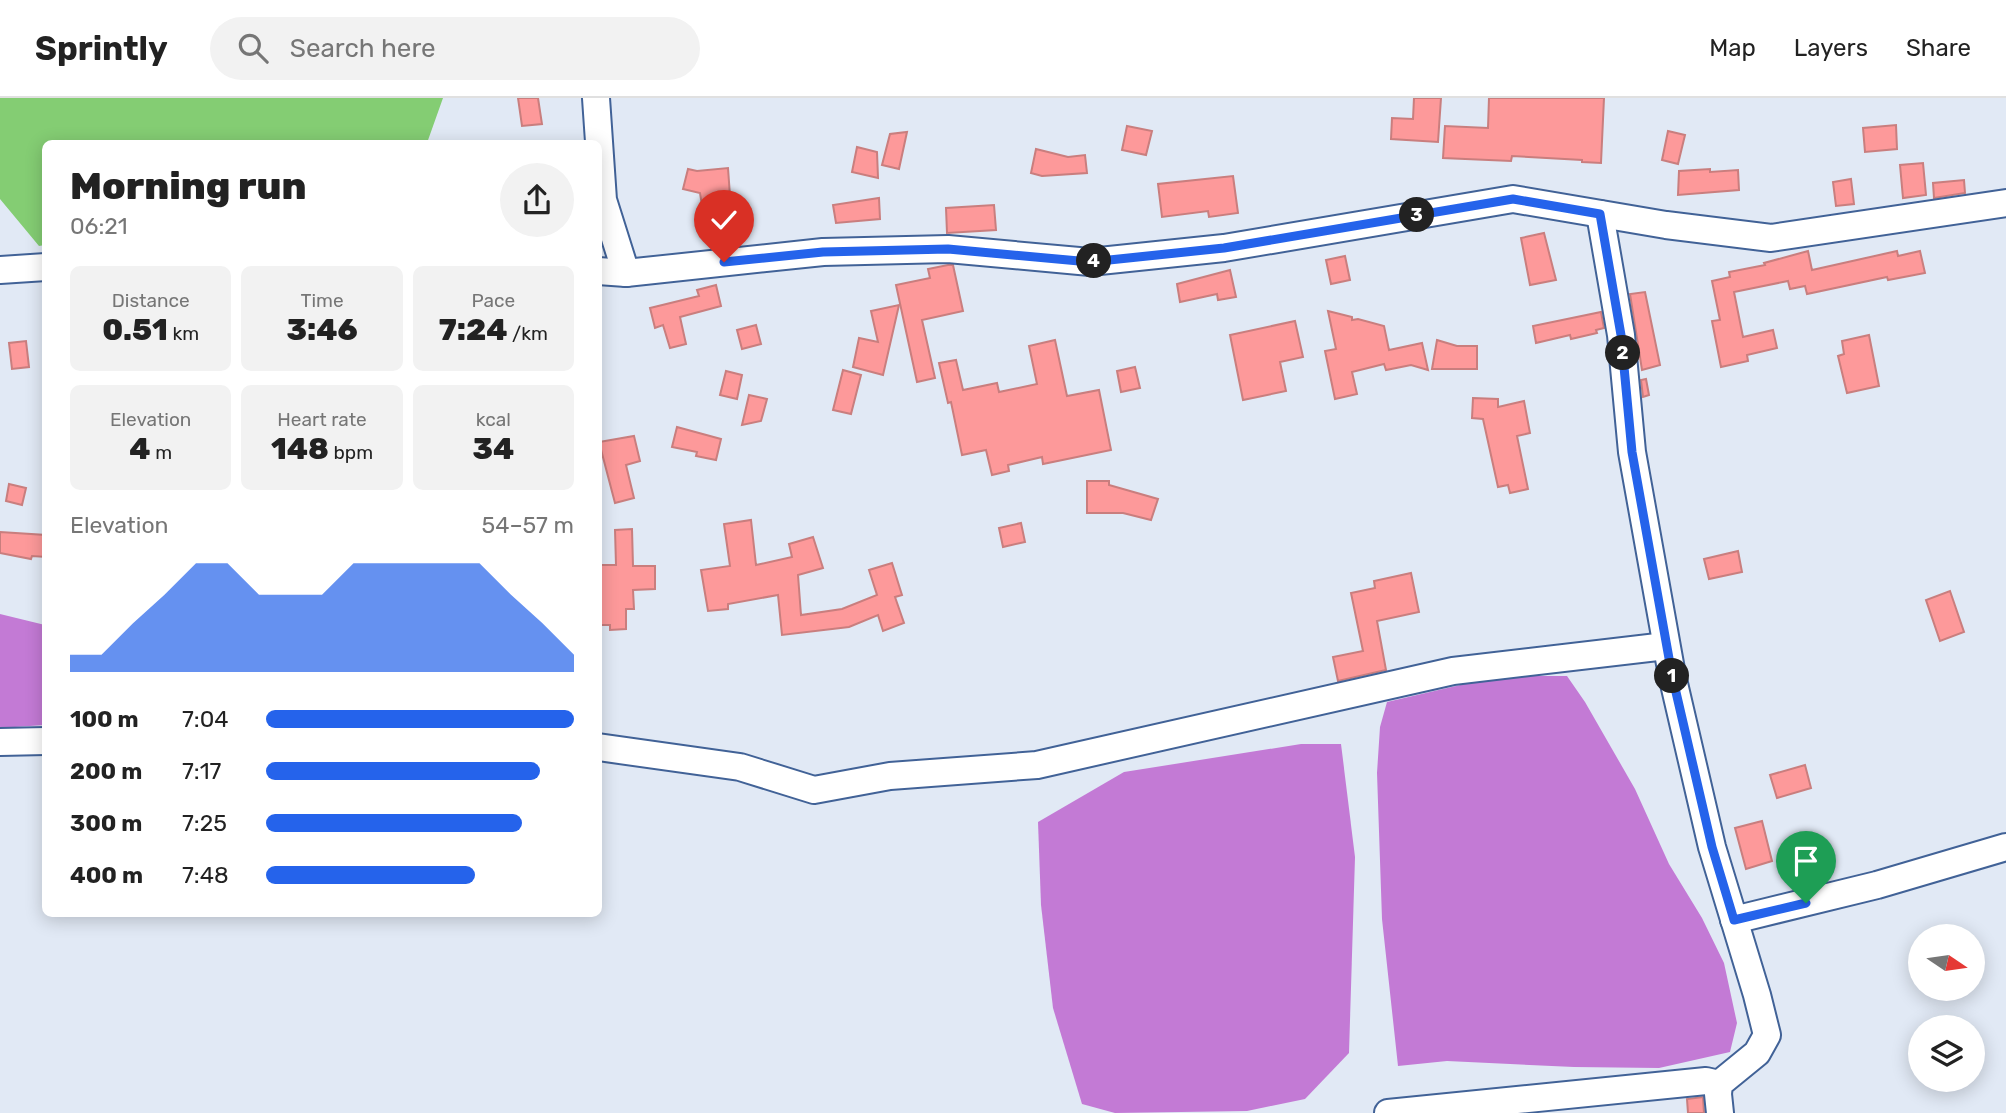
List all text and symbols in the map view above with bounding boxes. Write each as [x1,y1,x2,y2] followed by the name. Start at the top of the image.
[210,17,700,80] search box
[35,29,168,68] text: Sprintly
[234,29,272,67] icon: search
[290,33,436,64] text: Search here
[1709,34,1756,62] text: Map
[1794,34,1868,62] text: Layers
[1906,34,1971,62] text: Share
[70,163,307,209] text: Morning run
[500,163,574,237] button: share
[694,190,754,262] pin
[1400,198,1434,232] pin: 3
[705,201,743,239] icon: check
[1410,203,1423,226] text: 3
[70,212,128,240] text: 06:21
[1076,244,1112,278] pin: 4
[1087,249,1100,272] text: 4
[112,289,190,312] text: Distance
[300,289,344,312] text: Time
[472,289,515,312] text: Pace
[102,312,168,348] text: 0.51
[286,312,358,348] text: 3:46
[439,312,507,348] text: 7:24
[168,322,199,345] text: km
[507,322,548,345] text: /km
[1606,336,1640,370] pin: 2
[1616,341,1629,364] text: 2
[110,408,191,431] text: Elevation
[277,408,367,431] text: Heart rate
[476,408,511,431] text: kcal
[129,431,151,467] text: 4
[271,431,329,467] text: 148
[472,431,514,467] text: 34
[151,441,172,464] text: m
[329,441,373,464] text: bpm
[70,511,169,539] text: Elevation
[482,511,574,539] text: 54–57 m
[1654,658,1690,694] pin: 1
[1667,664,1676,687] text: 1
[70,705,139,733] text: 100 m
[182,705,229,733] text: 7:04
[70,757,142,785] text: 200 m
[182,757,221,785] text: 7:17
[70,809,142,837] text: 300 m
[182,809,227,837] text: 7:25
[1776,831,1836,903] pin
[1787,842,1825,880] icon: arrive
[70,861,143,889] text: 400 m
[182,861,229,889] text: 7:48
[1908,924,1984,1001] north arrow
[1908,924,1985,1092] map controls
[1908,1015,1985,1092] button: layers

